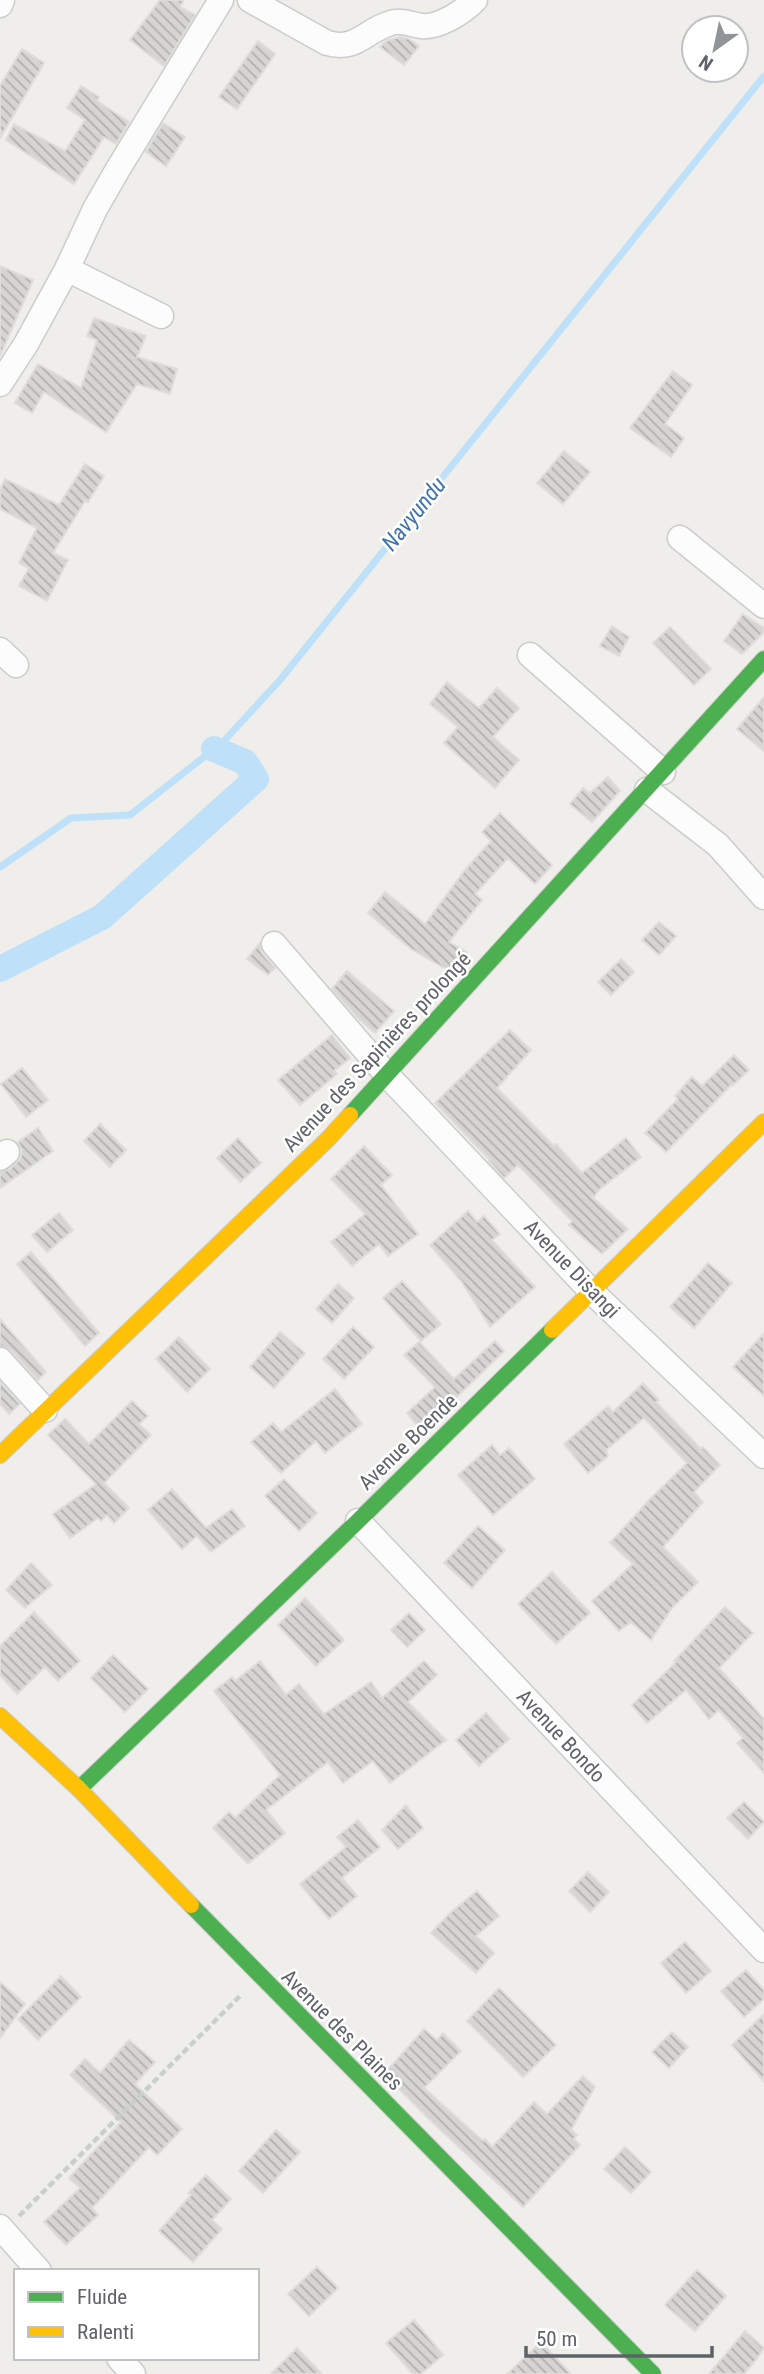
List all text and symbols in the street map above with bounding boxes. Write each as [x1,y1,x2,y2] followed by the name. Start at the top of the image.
[680,14,750,84] north arrow
[695,50,717,76] text: N
[376,472,452,556] water label: Navyundu
[278,947,476,1157] street label: Avenue des Sapinières prolongé
[519,1215,625,1323] street label: Avenue Disangi
[354,1389,462,1495] street label: Avenue Boende
[512,1685,610,1787] street label: Avenue Bondo
[277,1965,407,2095] street label: Avenue des Plaines
[14,2269,259,2360] legend
[77,2285,127,2309] text: Fluide
[526,2314,712,2358] scale bar
[77,2320,134,2344] text: Ralenti
[536,2327,577,2351] text: 50 m

